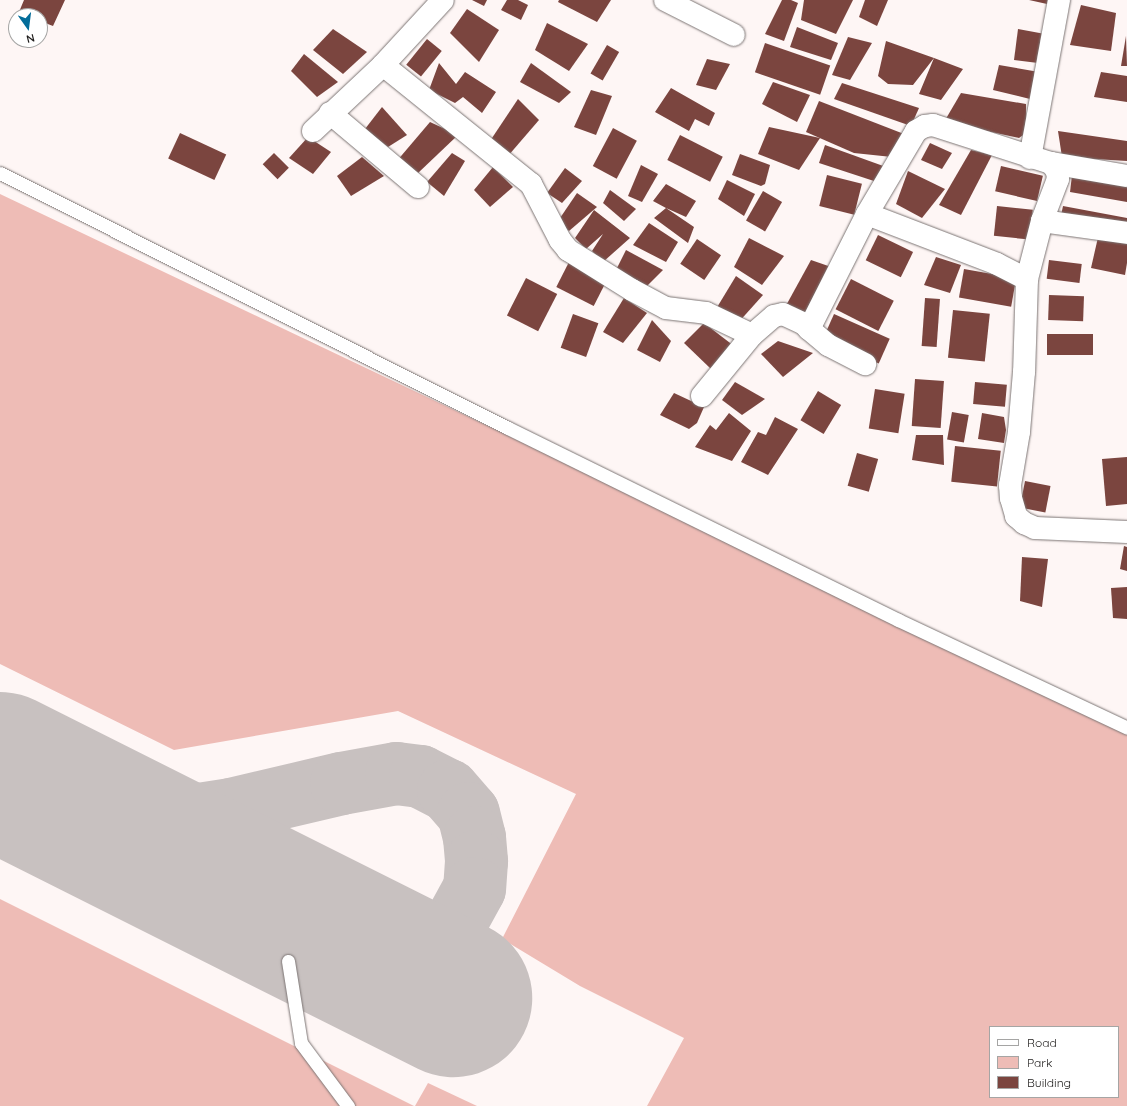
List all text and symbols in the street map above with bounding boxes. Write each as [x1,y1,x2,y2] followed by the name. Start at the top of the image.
[8,8,48,48] north arrow
[25,31,36,46] text: N
[989,1026,1119,1098] legend
[1027,1035,1057,1050] text: Road
[1027,1055,1052,1070] text: Park
[1027,1075,1071,1090] text: Building

